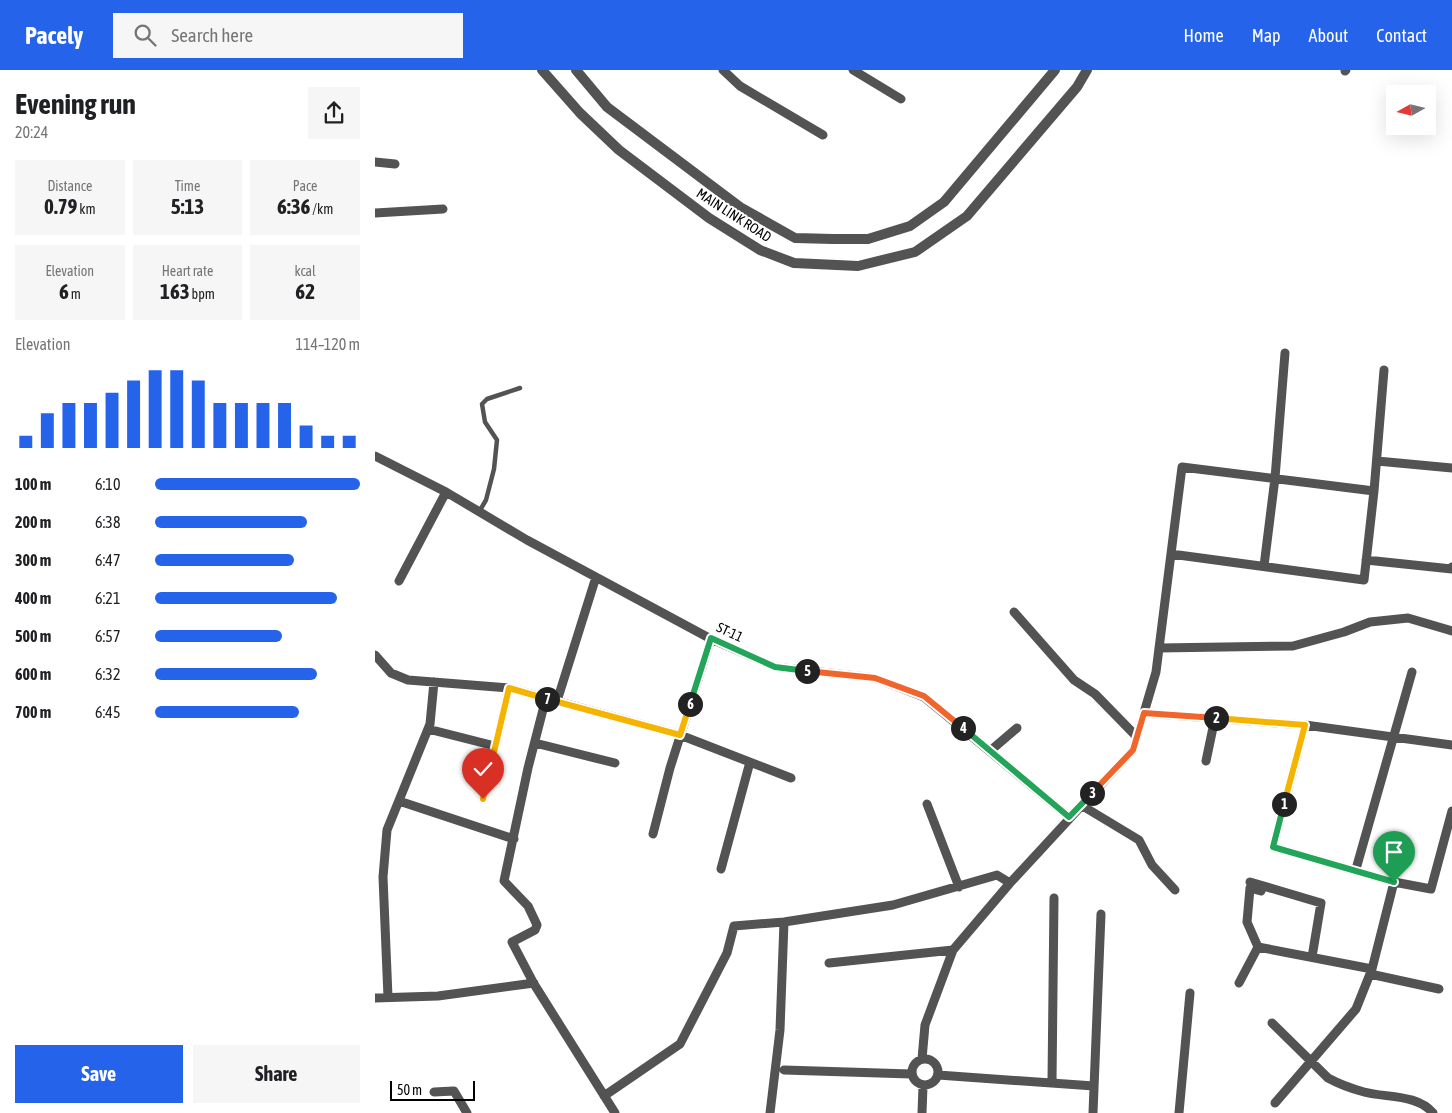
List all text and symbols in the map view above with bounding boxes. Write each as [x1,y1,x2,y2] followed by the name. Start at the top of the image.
[113,13,463,58] search box
[131,21,159,49] icon: search
[25,22,83,49] text: Pacely
[171,24,253,46] text: Search here
[1184,25,1224,46] text: Home
[1252,25,1281,46] text: Map
[1309,25,1348,46] text: About
[1376,25,1427,46] text: Contact
[1386,85,1436,135] north arrow
[1386,85,1436,135] map controls
[308,87,360,139] button: share
[15,88,136,120] text: Evening run
[15,123,48,141] text: 20:24
[47,178,92,194] text: Distance
[175,178,200,194] text: Time
[293,178,317,194] text: Pace
[694,185,774,245] street label: MAIN LINK ROAD
[44,194,77,218] text: 0.79
[171,194,204,218] text: 5:13
[277,194,310,218] text: 6:36
[77,201,96,217] text: km
[310,201,333,217] text: /km
[46,263,94,279] text: Elevation
[162,263,213,279] text: Heart rate
[295,263,316,279] text: kcal
[59,279,69,303] text: 6
[160,279,190,303] text: 163
[295,279,315,303] text: 62
[69,286,81,302] text: m
[190,286,215,302] text: bpm
[15,335,70,353] text: Elevation
[296,335,360,353] text: 114–120 m
[15,475,51,493] text: 100 m
[95,475,120,493] text: 6:10
[15,513,51,531] text: 200 m
[95,513,120,531] text: 6:38
[15,551,51,569] text: 300 m
[95,551,120,569] text: 6:47
[15,589,51,607] text: 400 m
[95,589,120,607] text: 6:21
[714,619,746,645] street label: ST-11
[15,627,51,645] text: 500 m
[95,627,120,645] text: 6:57
[795,658,819,684] pin: 5
[804,663,811,679] text: 5
[15,665,51,683] text: 600 m
[95,665,120,683] text: 6:32
[535,686,559,712] pin: 7
[544,691,551,707] text: 7
[677,692,703,716] pin: 6
[687,696,694,712] text: 6
[15,703,51,721] text: 700 m
[95,703,120,721] text: 6:45
[1203,706,1229,730] pin: 2
[1213,710,1220,726] text: 2
[951,716,975,740] pin: 4
[960,720,967,736] text: 4
[462,748,504,799] pin
[469,755,497,783] icon: check
[1079,780,1105,806] pin: 3
[1089,785,1096,801] text: 3
[1271,792,1297,816] pin: 1
[1281,796,1288,812] text: 1
[1373,831,1415,882] pin
[1380,838,1408,866] icon: arrive
[15,1045,183,1103] button: Save
[193,1045,360,1103] button: Share
[390,1078,475,1101] scale bar
[397,1082,422,1098] text: 50 m

